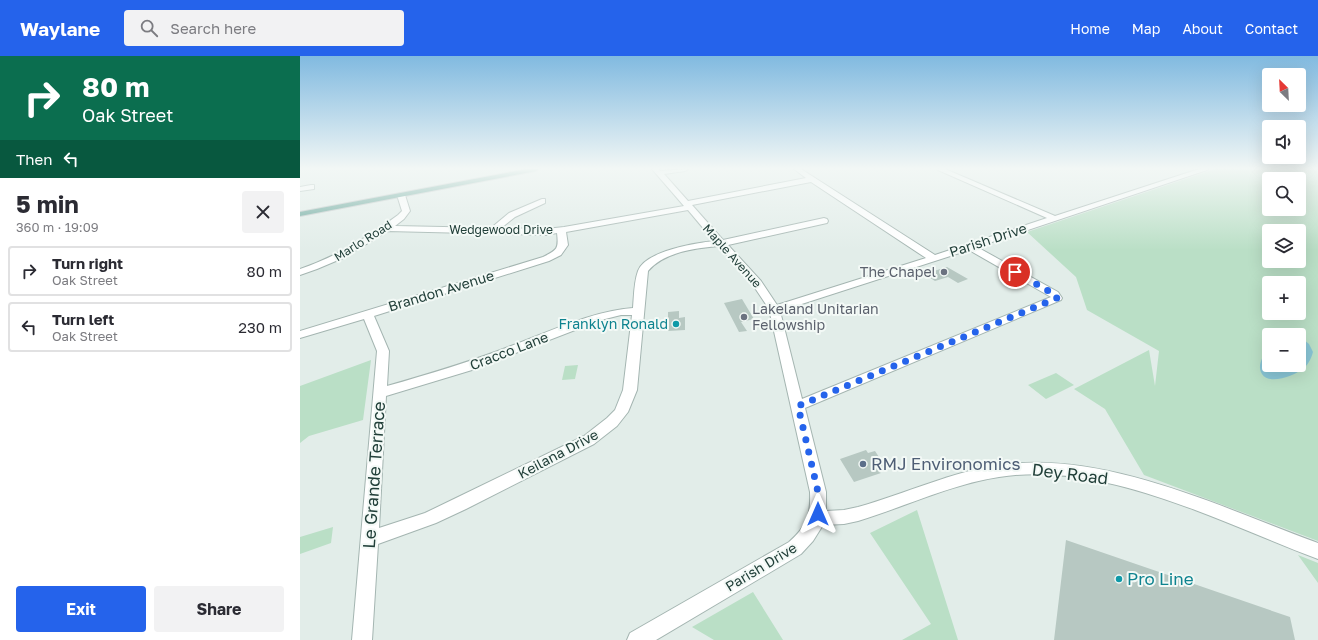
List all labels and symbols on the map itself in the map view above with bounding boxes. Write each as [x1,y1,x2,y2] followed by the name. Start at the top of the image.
[1262,68,1306,112] north arrow
[331,217,394,264] street label: Marlo Road
[947,219,1029,260] street label: Parish Drive
[700,221,765,291] street label: Maple Avenue
[449,222,553,237] street label: Wedgewood Drive
[998,255,1032,289] pin
[860,263,936,280] place label: The Chapel
[386,266,496,315] street label: Brandon Avenue
[939,267,949,277] marker: The Chapel
[752,300,879,333] place label: Lakeland Unitarian Fellowship
[739,312,749,322] marker: Lakeland Unitarian Fellowship
[559,315,668,332] place label: Franklyn Ronald
[671,319,681,329] marker: Franklyn Ronald
[467,328,550,373] street label: Cracco Lane
[358,401,389,549] street label: Le Grande Terrace
[515,425,601,482] street label: Keilana Drive
[871,453,1021,474] place label: RMJ Environomics
[1031,458,1109,489] street label: Dey Road
[858,459,868,469] marker: RMJ Environomics
[797,493,839,535] position arrow
[722,539,800,595] street label: Parish Drive
[1127,568,1194,589] place label: Pro Line
[1114,574,1124,584] marker: Pro Line

